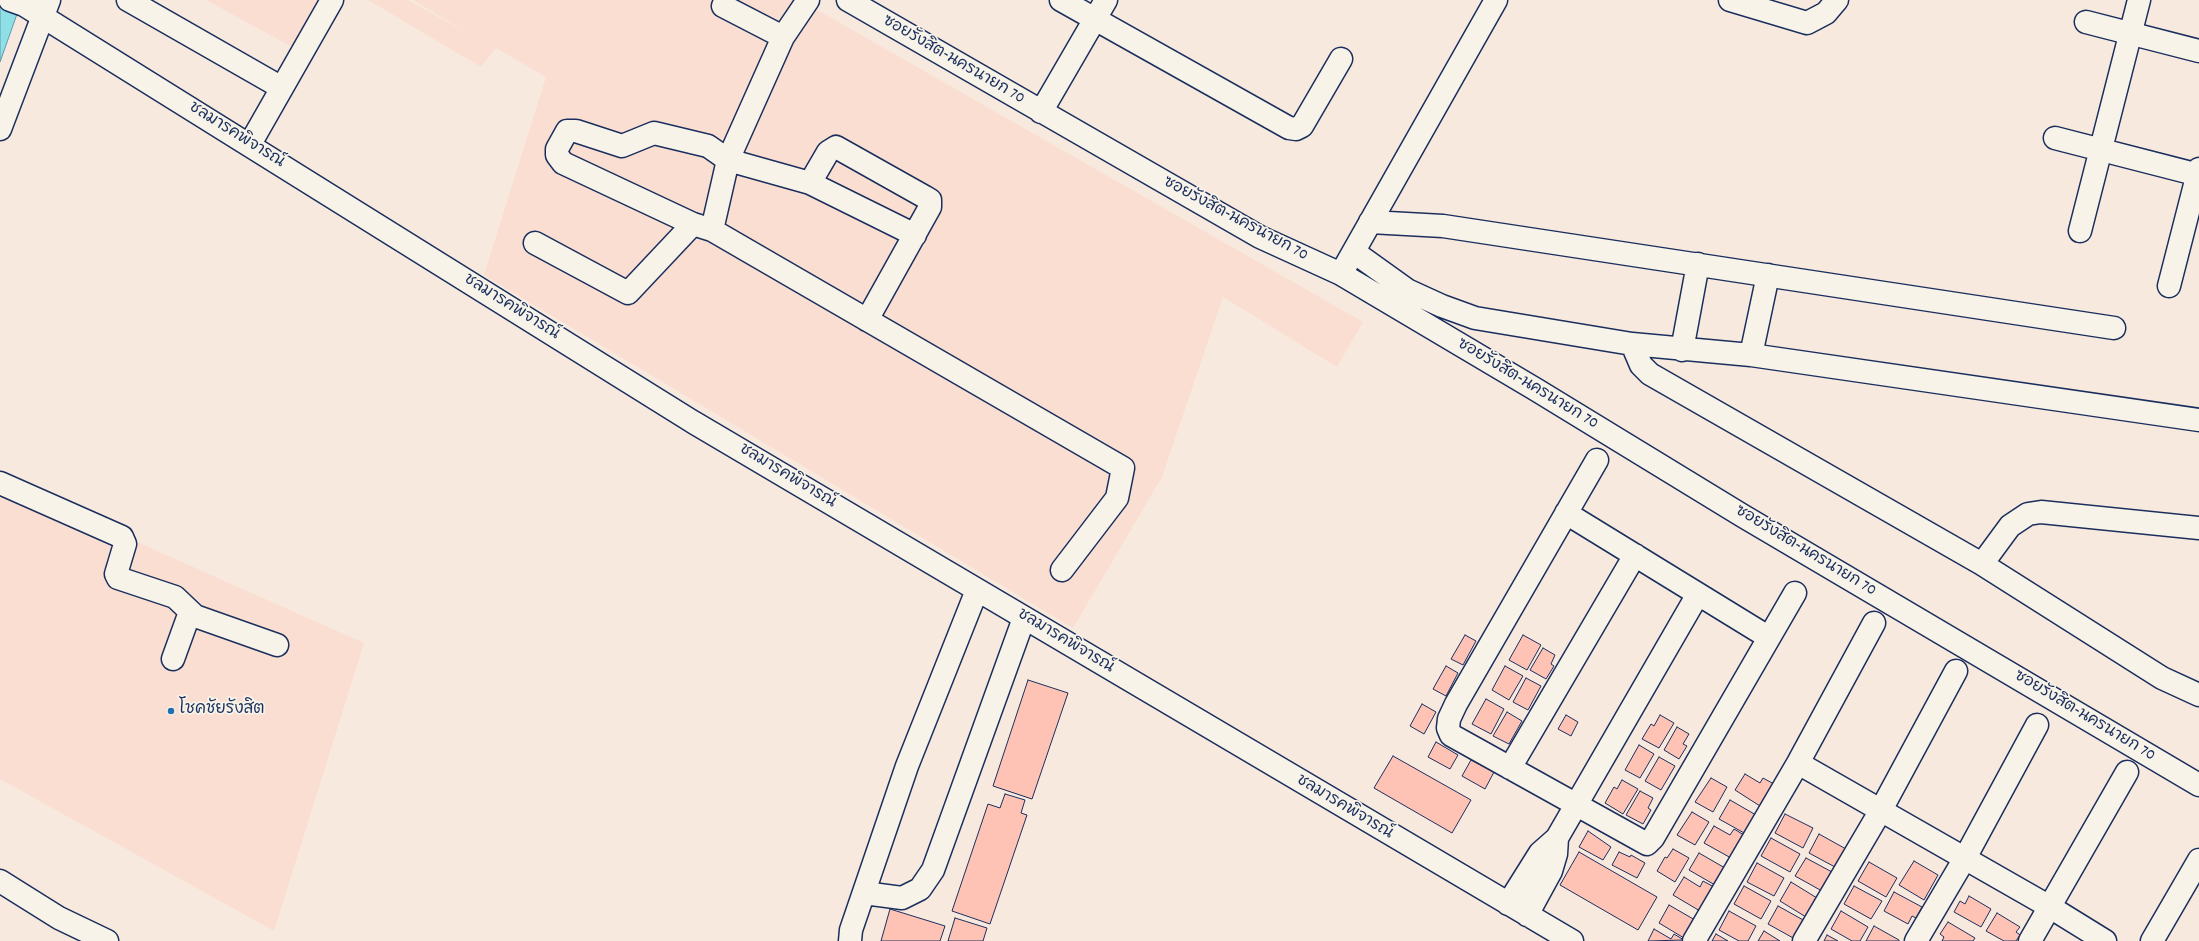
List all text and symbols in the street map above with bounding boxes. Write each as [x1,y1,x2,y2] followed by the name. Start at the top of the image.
[878,12,1028,110] street label: ซอยรังสิต-นครนายก 70
[185,99,287,173] street label: ชลมารคพิจารณ์
[1159,174,1311,266] street label: ซอยรังสิต-นครนายก 70
[460,271,562,345] street label: ชลมารคพิจารณ์
[1453,335,1601,435] street label: ซอยรังสิต-นครนายก 70
[735,441,839,513] street label: ชลมารคพิจารณ์
[1731,502,1879,602] street label: ซอยรังสิต-นครนายก 70
[1013,606,1117,678] street label: ชลมารคพิจารณ์
[2010,667,2158,767] street label: ซอยรังสิต-นครนายก 70
[179,701,265,721] place label: โชคชัยรังสิต
[166,706,176,716] marker: โชคชัยรังสิต
[1292,772,1396,844] street label: ชลมารคพิจารณ์

